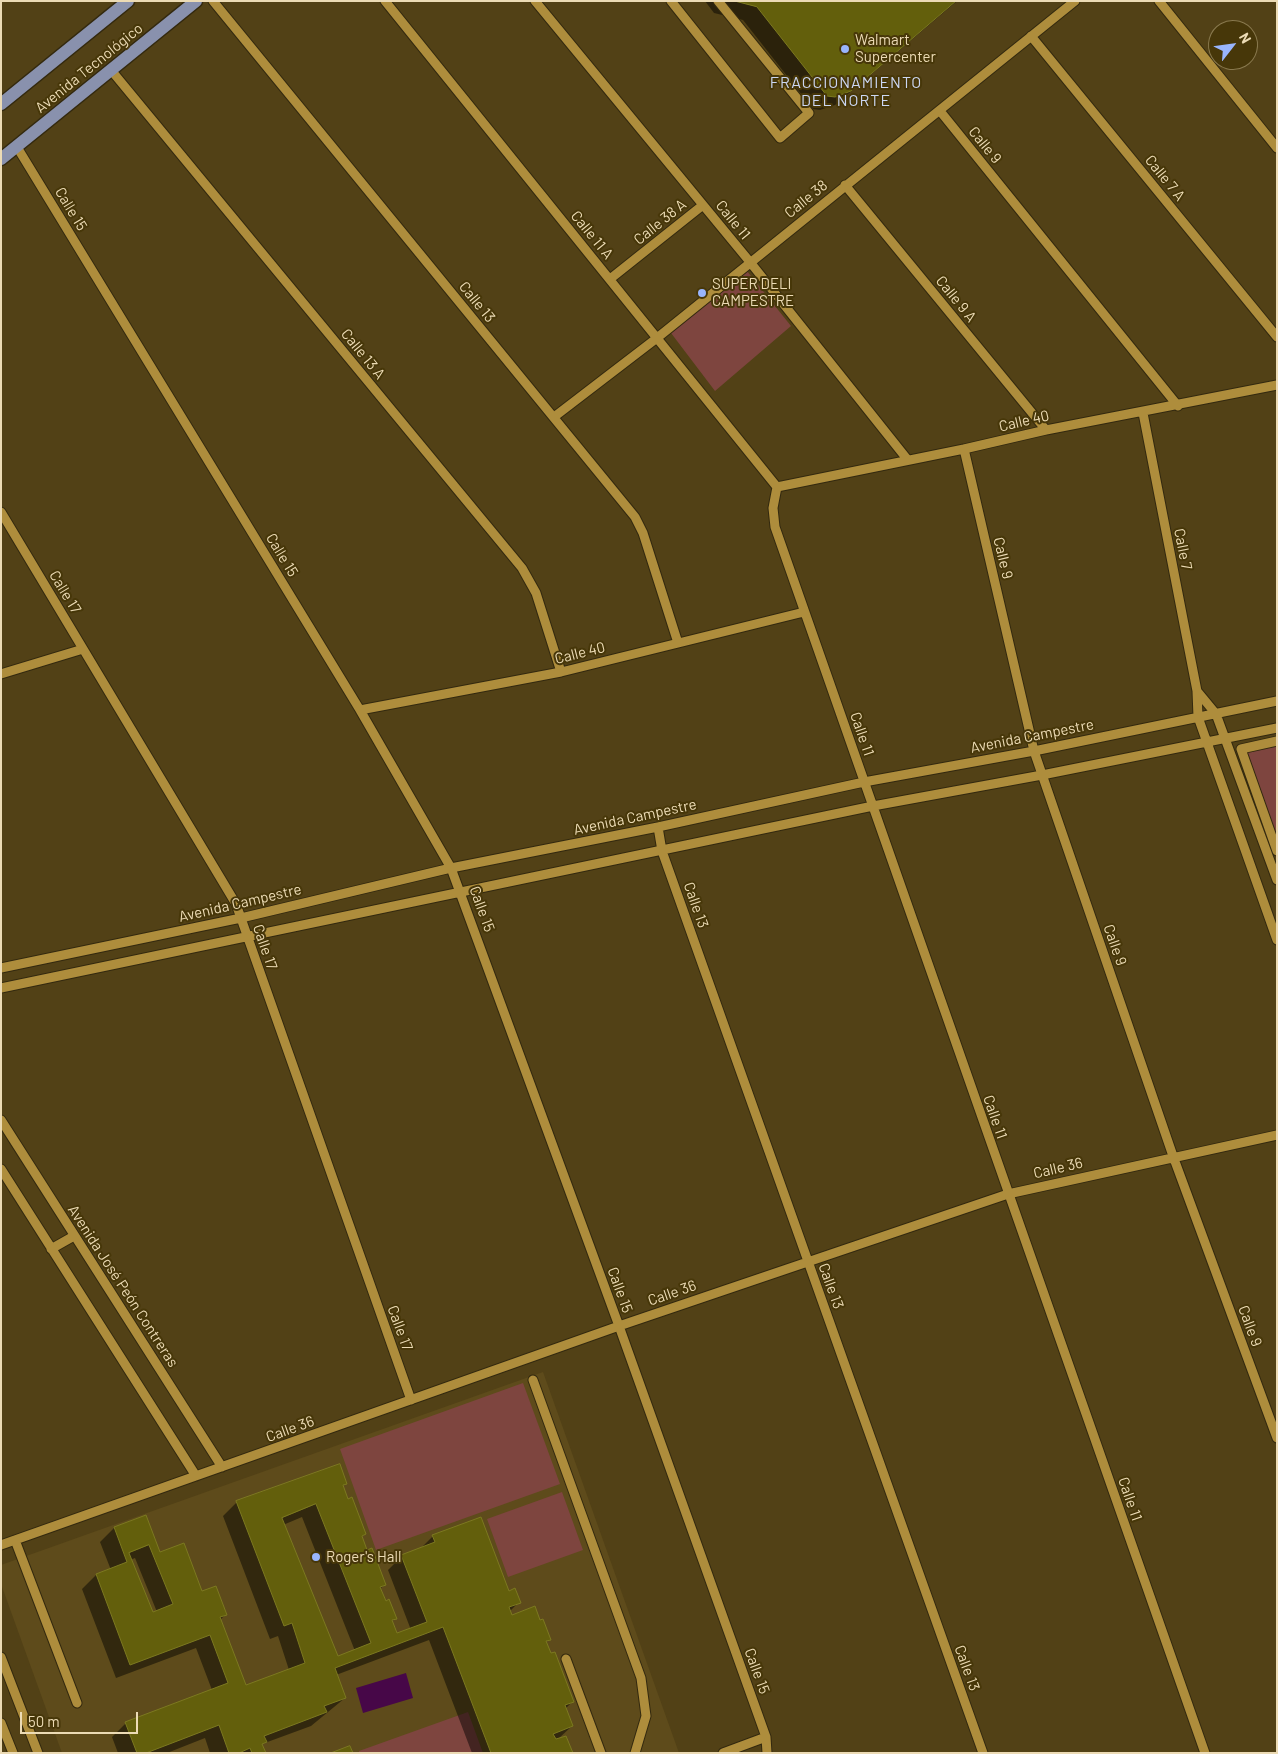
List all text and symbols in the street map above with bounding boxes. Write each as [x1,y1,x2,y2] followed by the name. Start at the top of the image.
[32,19,146,117] street label: Avenida Tecnológico
[1208,20,1258,70] north arrow
[1236,29,1255,46] text: N
[855,31,936,66] place label: Walmart Supercenter
[839,43,851,55] marker: Walmart Supercenter
[768,73,924,111] district label: FRACCIONAMIENTO DEL NORTE
[965,123,1005,167] street label: Calle 9
[1141,151,1189,205] street label: Calle 7 A
[781,176,831,222] street label: Calle 38
[51,184,91,234] street label: Calle 15
[630,195,690,249] street label: Calle 38 A
[712,197,754,243] street label: Calle 11
[567,207,617,263] street label: Calle 11 A
[932,272,980,326] street label: Calle 9 A
[712,275,794,310] place label: SUPER DELI CAMPESTRE
[455,278,499,326] street label: Calle 13
[696,287,708,299] marker: SUPER DELI CAMPESTRE
[337,325,389,383] street label: Calle 13 A
[997,406,1051,436] street label: Calle 40
[1170,527,1196,571] street label: Calle 7
[262,530,302,580] street label: Calle 15
[989,535,1017,581] street label: Calle 9
[45,567,85,617] street label: Calle 17
[553,638,607,668] street label: Calle 40
[846,710,878,758] street label: Calle 11
[969,715,1095,757] street label: Avenida Campestre
[572,795,698,839] street label: Avenida Campestre
[177,880,303,926] street label: Avenida Campestre
[680,880,712,930] street label: Calle 13
[465,884,499,934] street label: Calle 15
[249,922,281,972] street label: Calle 17
[1100,922,1130,968] street label: Calle 9
[979,1093,1011,1141] street label: Calle 11
[1032,1154,1084,1182] street label: Calle 36
[64,1202,182,1370] street label: Avenida José Peón Contreras
[814,1261,848,1311] street label: Calle 13
[603,1265,637,1315] street label: Calle 15
[645,1276,699,1310] street label: Calle 36
[384,1303,416,1353] street label: Calle 17
[1234,1303,1266,1349] street label: Calle 9
[263,1412,317,1446] street label: Calle 36
[1114,1475,1146,1523] street label: Calle 11
[326,1548,401,1566] place label: Roger's Hall
[310,1551,322,1563] marker: Roger's Hall
[950,1643,984,1693] street label: Calle 13
[740,1646,774,1696] street label: Calle 15
[22,1702,140,1734] scale bar
[28,1712,60,1730] text: 50 m

